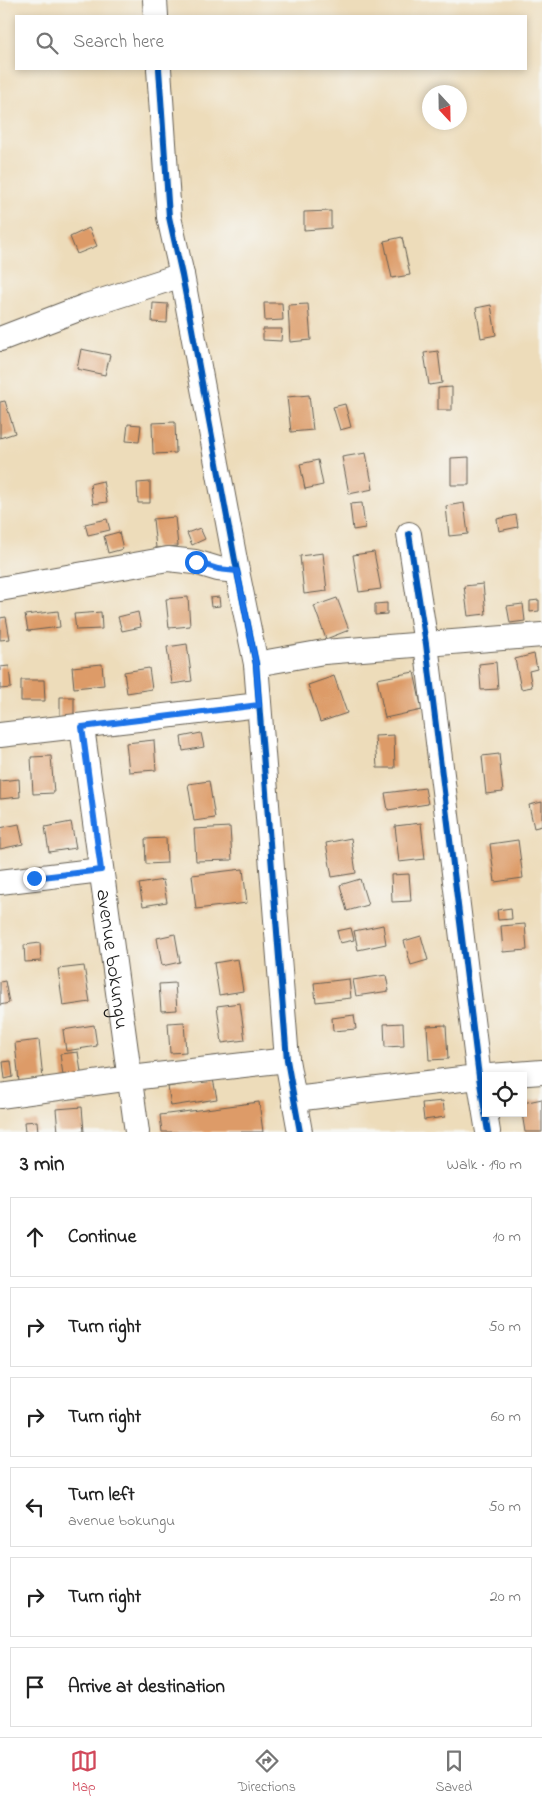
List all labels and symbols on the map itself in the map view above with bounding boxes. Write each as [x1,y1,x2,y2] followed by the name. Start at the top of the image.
[422,85,467,130] north arrow
[185,551,208,574] route start
[23,867,46,890] route end
[87,887,136,1031] street label: avenue bokungu

